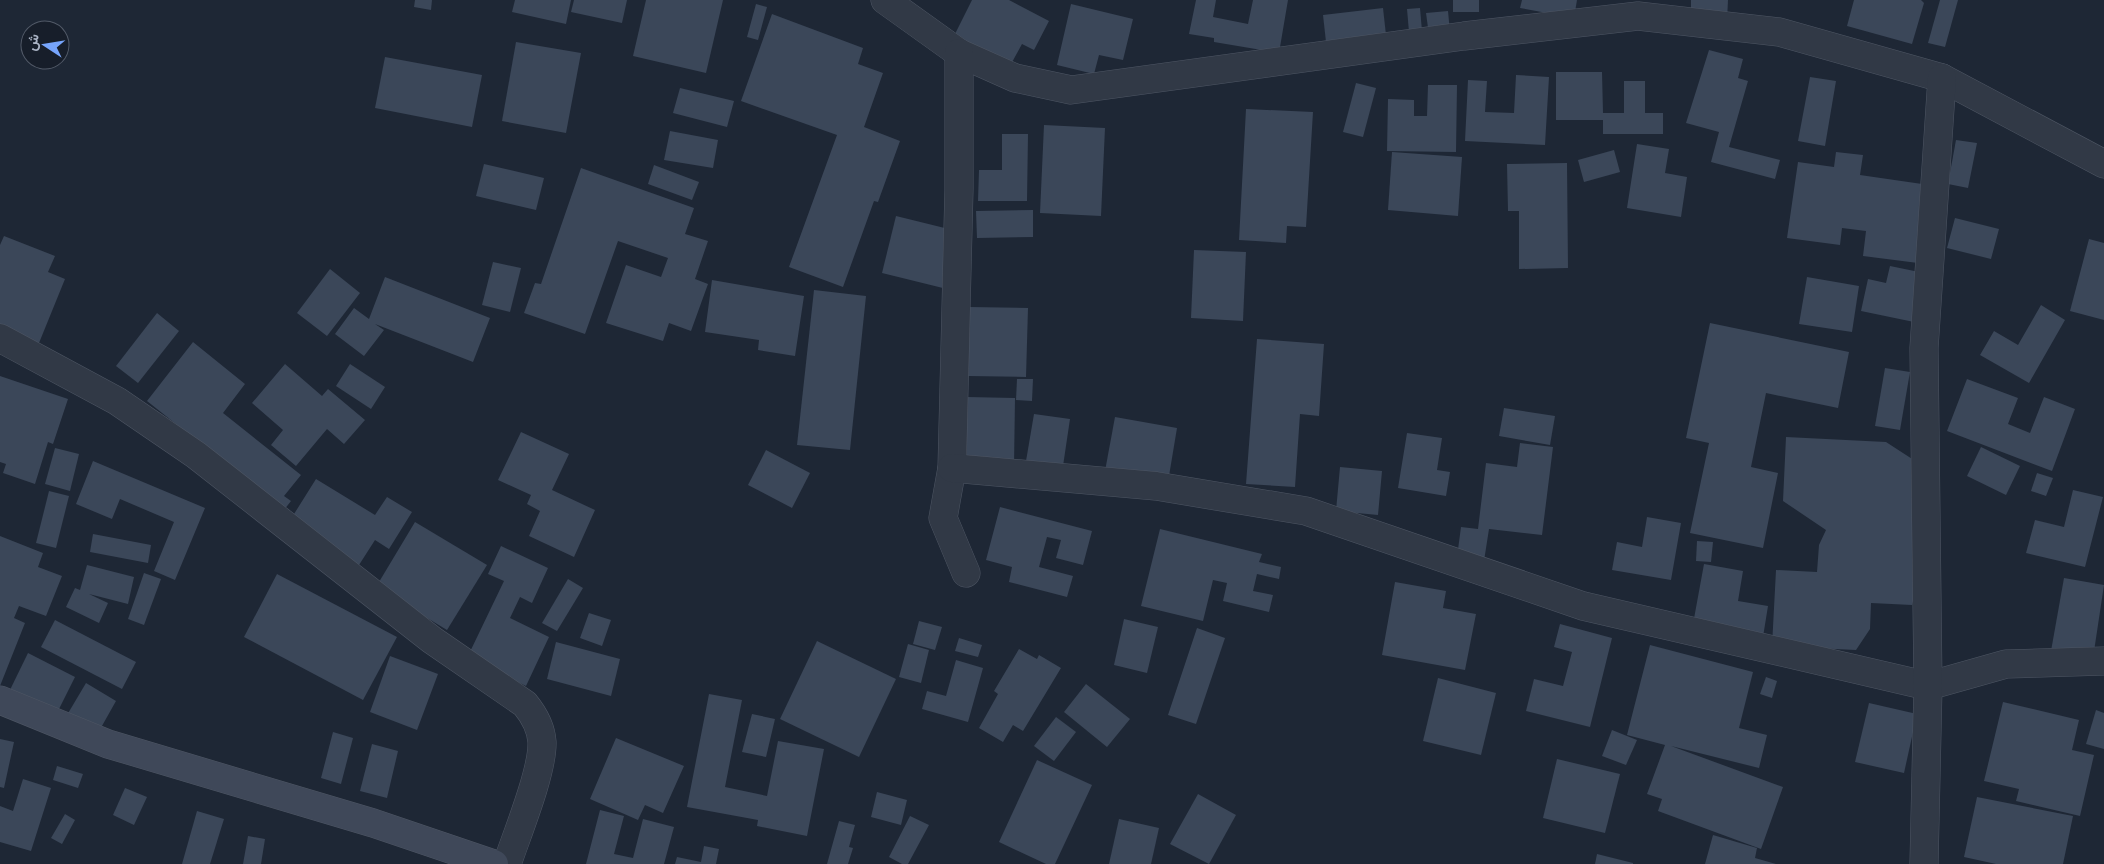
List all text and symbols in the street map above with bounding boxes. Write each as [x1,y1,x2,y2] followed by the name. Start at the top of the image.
[20,20,70,70] north arrow
[22,32,43,52] text: ش

